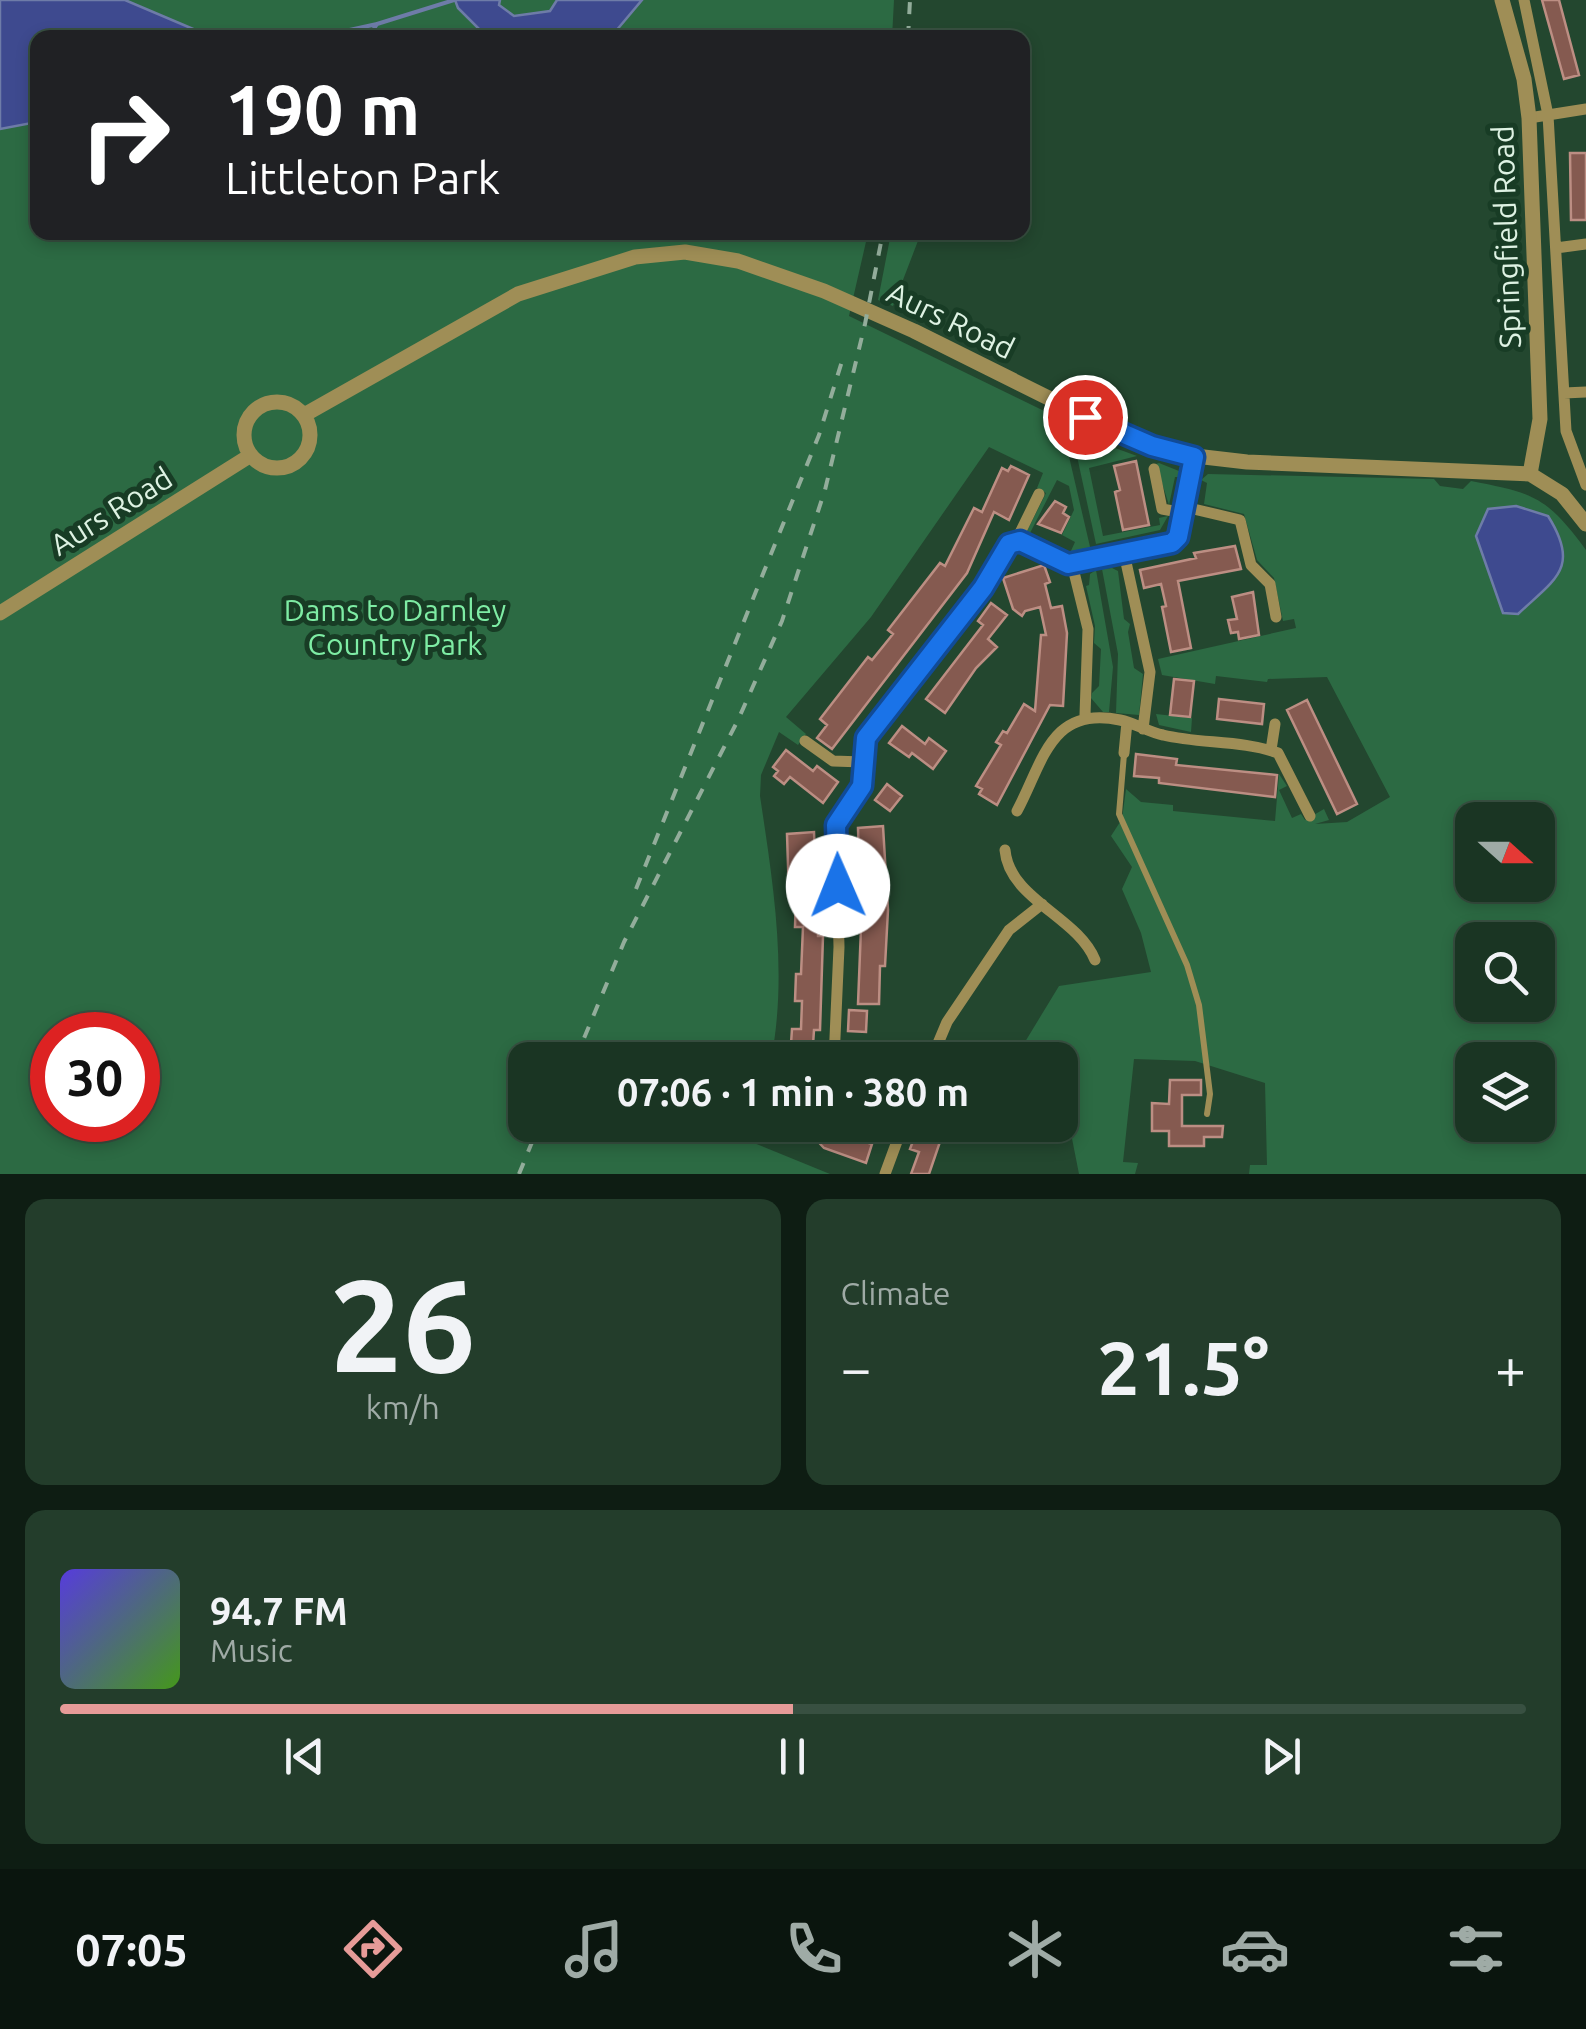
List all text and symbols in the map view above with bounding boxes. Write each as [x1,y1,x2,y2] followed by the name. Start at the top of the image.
[60,70,190,200] icon: right
[225,70,420,148] text: 190 m
[1485,125,1527,349] street label: Springfield Road
[225,152,500,203] text: Littleton Park
[882,275,1020,365] street label: Aurs Road
[1043,375,1128,460] pin
[1058,390,1113,445] icon: arrive
[44,460,178,562] street label: Aurs Road
[284,593,506,661] park label: Dams to Darnley Country Park
[1455,802,1555,902] north arrow
[1455,802,1555,1142] map controls
[786,834,890,938] position arrow
[1455,922,1555,1022] button: search
[30,1012,160,1142] speed limit sign: 30
[1455,1042,1555,1142] button: layers
[617,1071,969,1113] text: 07:06 · 1 min · 380 m
[329,1251,476,1397] text: 26
[841,1275,951,1311] text: Climate
[1097,1325,1269,1409] text: 21.5°
[841,1337,872,1398] text: −
[1495,1337,1526,1398] text: +
[366,1389,440,1425] text: km/h
[210,1590,348,1632] text: 94.7 FM
[210,1632,293,1668] text: Music
[277,1729,332,1784] icon: previous
[765,1729,820,1784] icon: pause
[1254,1729,1309,1784] icon: next
[338,1914,408,1984] icon: directions
[559,1914,629,1984] icon: music
[779,1914,849,1984] icon: phone
[1000,1914,1070,1984] icon: climate
[1220,1914,1290,1984] icon: car
[1441,1914,1511,1984] icon: filters
[75,1924,188,1975] text: 07:05

